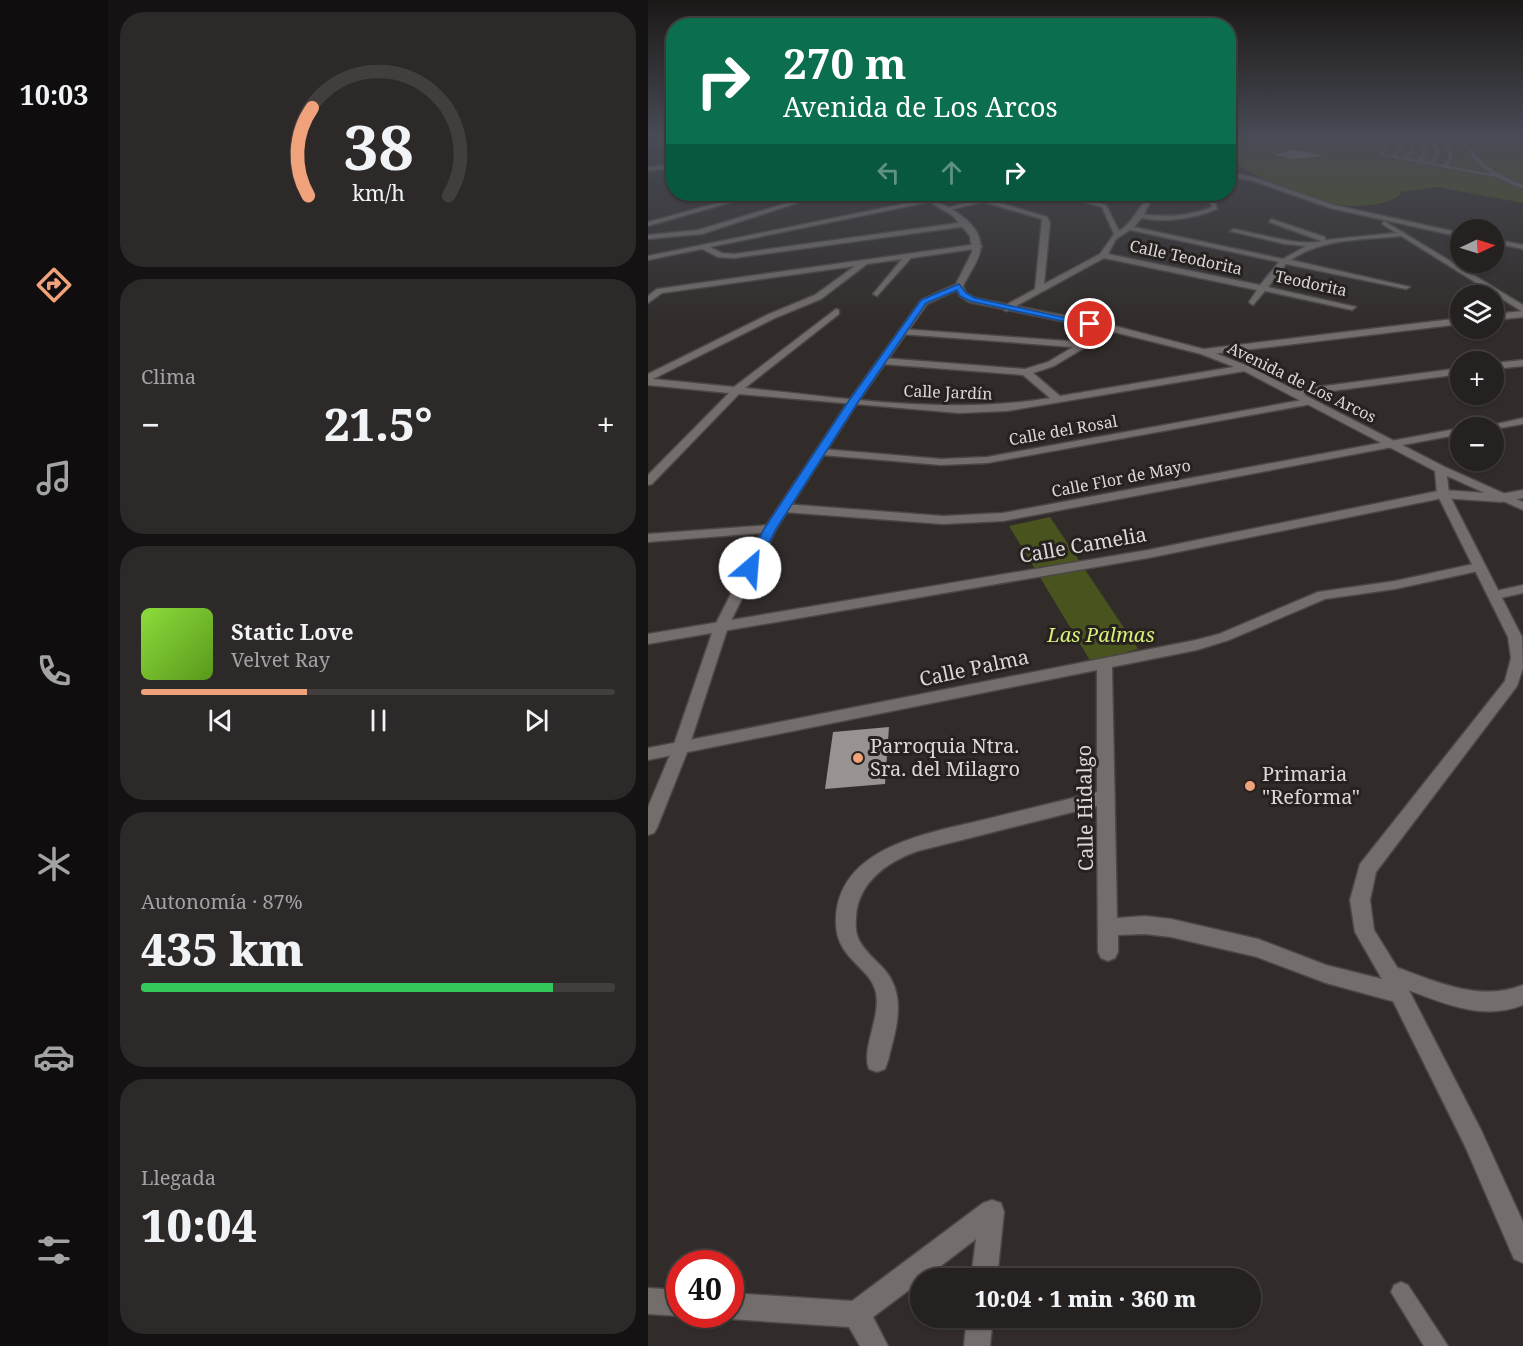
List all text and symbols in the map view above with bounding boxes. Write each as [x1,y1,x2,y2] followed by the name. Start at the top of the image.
[783,34,907,91] text: 270 m
[684,42,762,120] icon: right
[19,76,89,113] text: 10:03
[783,88,1058,125] text: Avenida de Los Arcos
[343,104,413,189] text: 38
[872,156,905,189] icon: left
[935,156,968,189] icon: ahead
[998,156,1031,189] icon: right
[352,179,405,208] text: km/h
[1450,219,1504,273] north arrow
[1450,219,1504,471] map controls
[1128,234,1244,280] street label: Calle Teodorita
[33,264,75,306] icon: directions
[1273,265,1349,301] street label: Teodorita
[1450,285,1504,339] button: layers
[1064,298,1115,349] pin
[1073,307,1106,340] icon: arrive
[1224,336,1380,428] street label: Avenida de Los Arcos
[1450,351,1504,405] button: +
[141,363,196,390] text: Clima
[903,379,993,405] street label: Calle Jardín
[324,393,433,454] text: 21.5°
[141,402,160,447] text: −
[597,402,615,447] text: +
[1007,410,1119,450] street label: Calle del Rosal
[1450,417,1504,471] button: −
[1050,454,1192,502] street label: Calle Flor de Mayo
[33,457,75,499] icon: music
[1017,520,1149,569] street label: Calle Camelia
[718,536,782,600] position arrow
[231,616,354,646] text: Static Love
[1046,621,1155,648] park label: Las Palmas
[917,643,1031,692] street label: Calle Palma
[231,646,330,673] text: Velvet Ray
[33,650,75,692] icon: phone
[204,704,237,737] icon: previous
[362,704,395,737] icon: pause
[520,704,553,737] icon: next
[870,732,1020,782] place label: Parroquia Ntra. Sra. del Milagro
[1070,745,1099,871] street label: Calle Hidalgo
[851,751,865,765] marker: Parroquia Ntra. Sra. del Milagro
[1262,760,1360,810] place label: Primaria "Reforma"
[1243,779,1257,793] marker: Primaria "Reforma"
[33,843,75,885] icon: climate
[141,888,303,915] text: Autonomía · 87%
[141,918,304,979] text: 435 km
[33,1036,75,1078] icon: car
[141,1164,216,1191] text: Llegada
[141,1194,257,1255] text: 10:04
[33,1229,75,1271] icon: filters
[666,1250,744,1328] speed limit sign: 40
[975,1283,1196,1313] text: 10:04 · 1 min · 360 m

